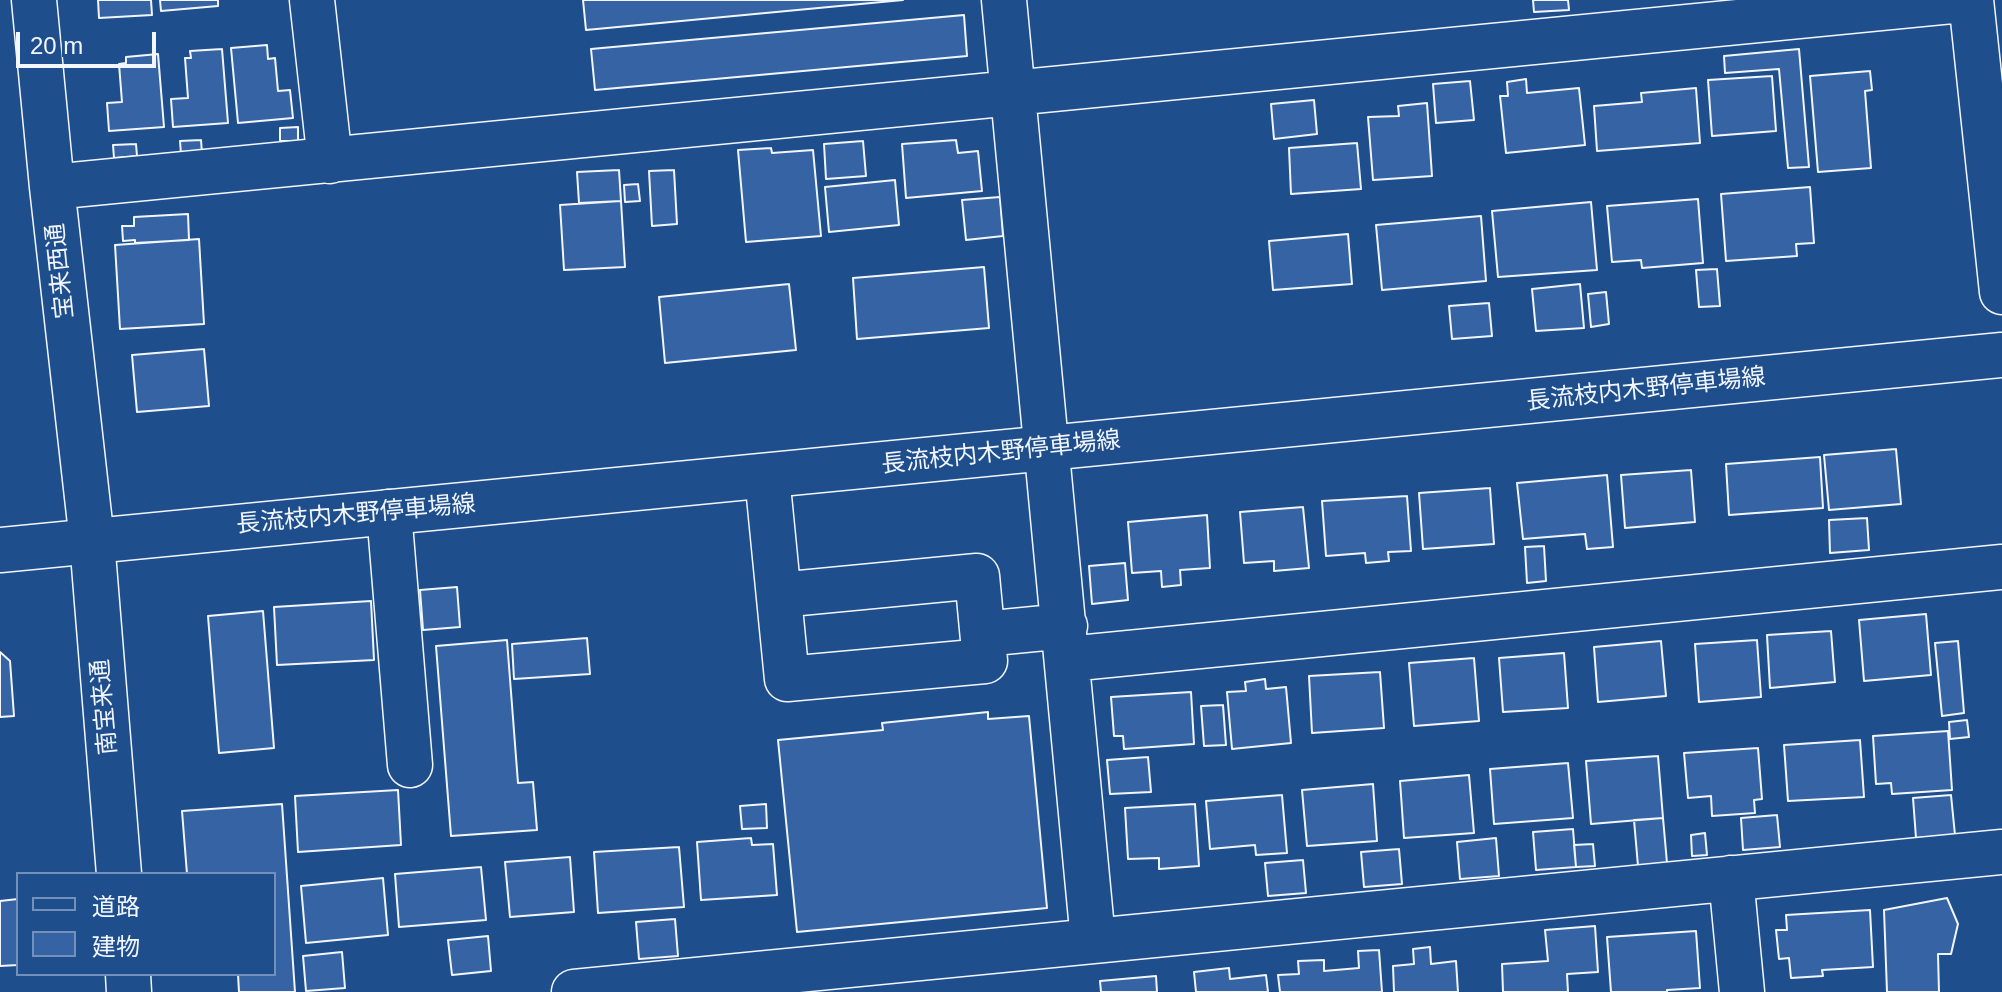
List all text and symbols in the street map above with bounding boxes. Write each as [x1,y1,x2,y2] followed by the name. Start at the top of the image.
[20,16,160,66] scale bar
[30,32,83,59] text: 20 m
[42,222,80,320] street label: 宝来西通
[1525,363,1767,417] street label: 長流枝内木野停車場線
[880,426,1122,480] street label: 長流枝内木野停車場線
[235,490,477,540] street label: 長流枝内木野停車場線
[86,658,124,756] street label: 南宝来通
[16,872,276,976] legend
[92,893,140,920] text: 道路
[92,933,140,960] text: 建物

